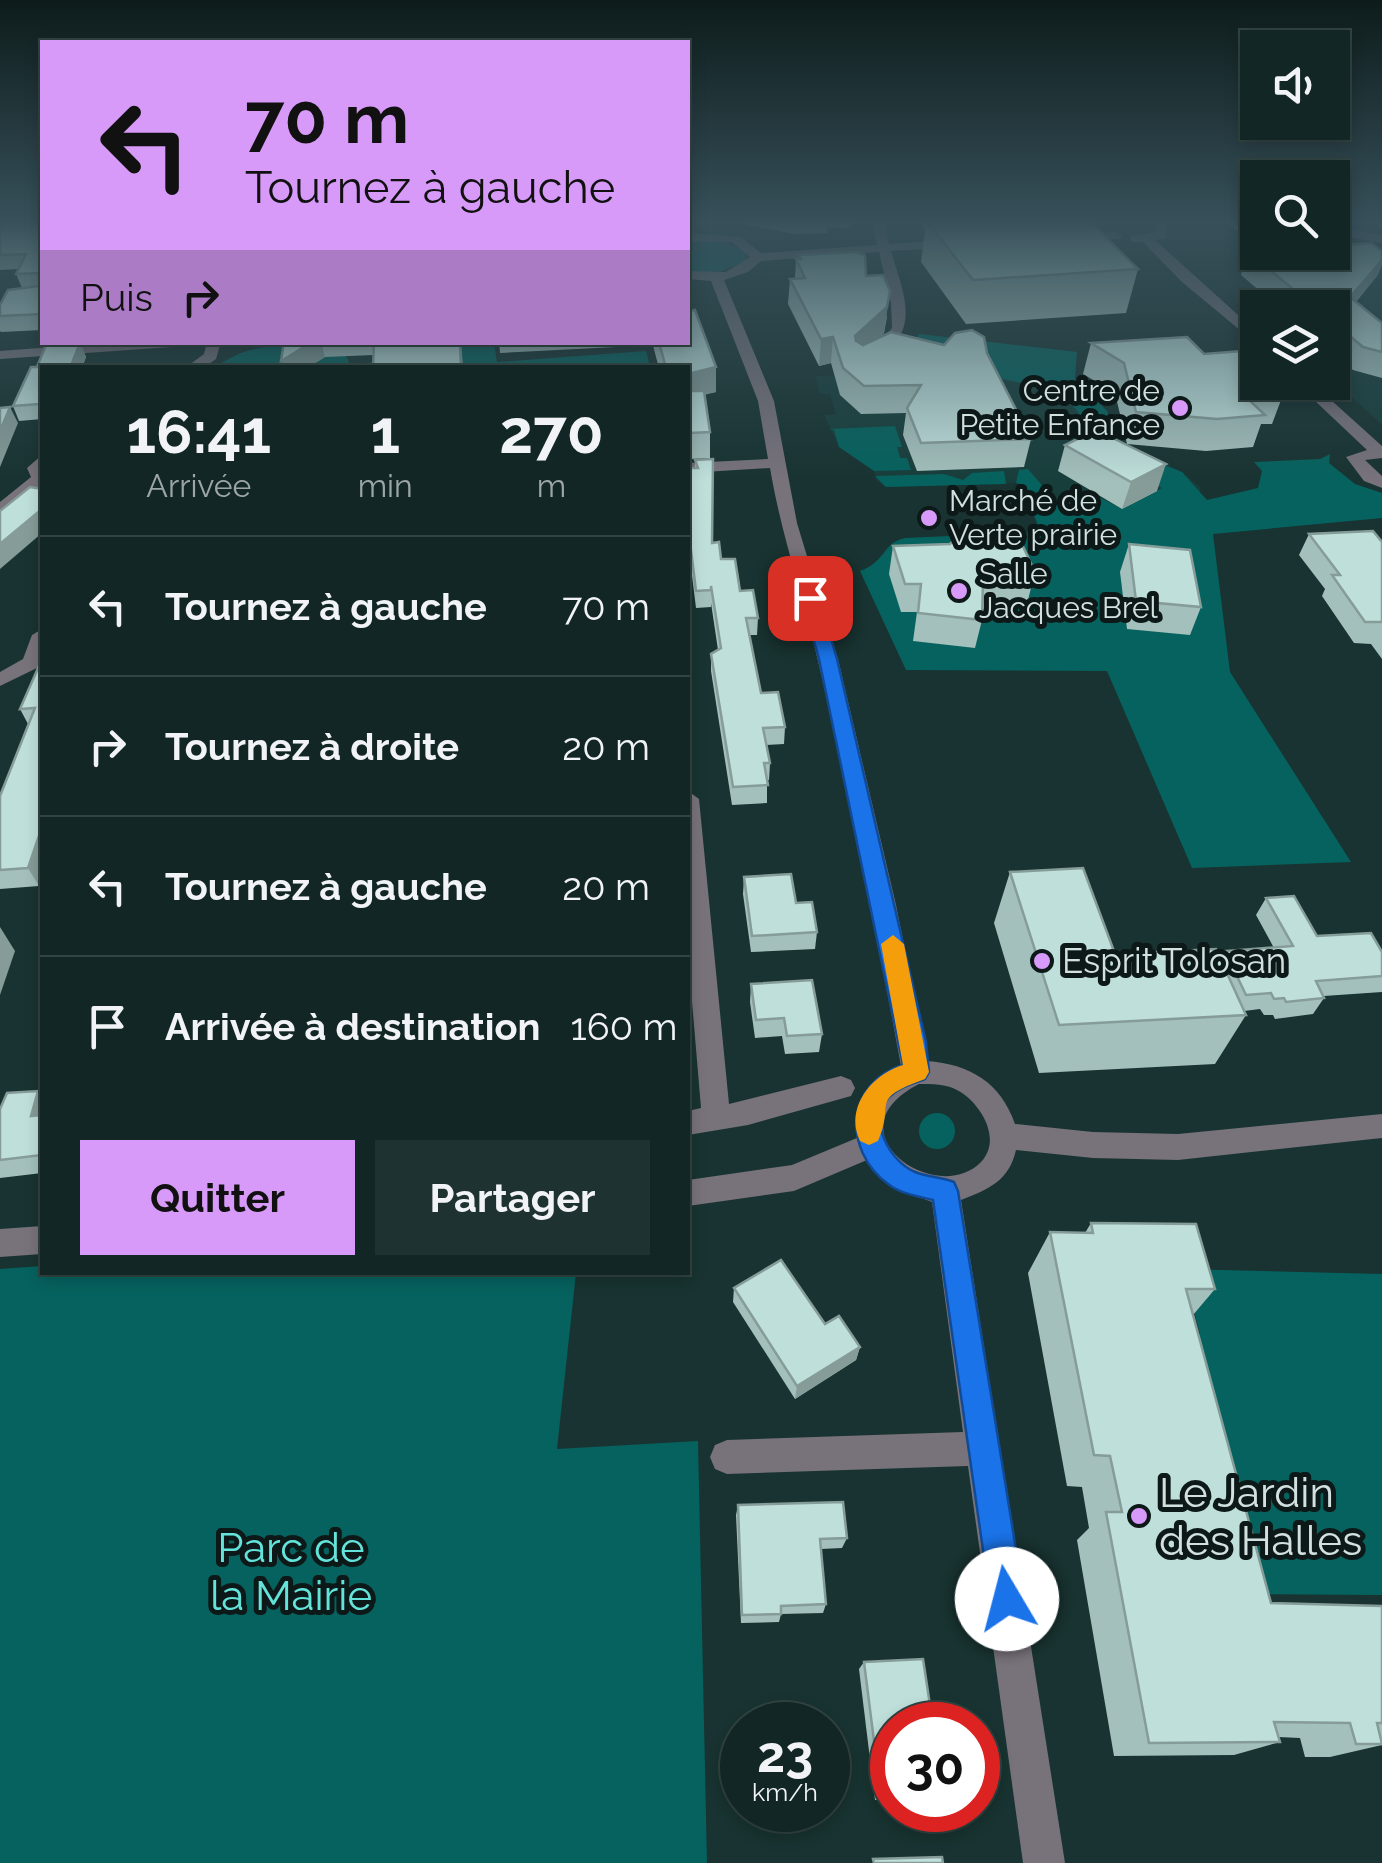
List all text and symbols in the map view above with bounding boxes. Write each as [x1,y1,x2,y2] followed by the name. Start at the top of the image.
[1240,30,1350,400] map controls
[1240,30,1350,140] button: sound
[245,77,409,159] text: 70 m
[80,80,210,210] icon: left
[1240,160,1350,270] button: search
[245,161,615,214] text: Tournez à gauche
[173,270,228,325] icon: right
[80,275,153,320] text: Puis
[1240,290,1350,400] button: layers
[959,373,1160,442] place label: Centre de Petite Enfance
[126,397,271,467] text: 16:41
[370,397,400,467] text: 1
[499,397,604,467] text: 270
[1169,397,1191,419] marker: Centre de Petite Enfance
[146,467,251,504] text: Arrivée
[358,467,413,504] text: min
[537,467,566,504] text: m
[949,483,1117,552] place label: Marché de Verte prairie
[918,507,940,529] marker: Marché de Verte prairie
[768,556,853,641] pin
[979,556,1159,625] place label: Salle Jacques Brel
[783,571,838,626] icon: arrive
[80,579,135,634] icon: left
[948,580,970,602] marker: Salle Jacques Brel
[165,584,487,629] text: Tournez à gauche
[562,584,650,629] text: 70 m
[80,719,135,774] icon: right
[165,724,459,769] text: Tournez à droite
[562,724,650,769] text: 20 m
[80,859,135,914] icon: left
[165,864,487,909] text: Tournez à gauche
[562,864,650,909] text: 20 m
[1062,940,1286,981] place label: Esprit Tolosan
[1031,950,1053,972] marker: Esprit Tolosan
[80,999,135,1054] icon: arrive
[165,1004,541,1049] text: Arrivée à destination
[571,1004,678,1049] text: 160 m
[80,1140,355,1255] button: Quitter
[375,1140,650,1255] button: Partager
[1159,1468,1362,1565] place label: Le Jardin des Halles
[1128,1505,1150,1527] marker: Le Jardin des Halles
[210,1523,372,1620] park label: Parc de la Mairie
[955,1547,1059,1651] position arrow
[870,1702,1000,1832] speed limit sign: 30
[757,1725,813,1784] text: 23
[752,1777,818,1807] text: km/h

